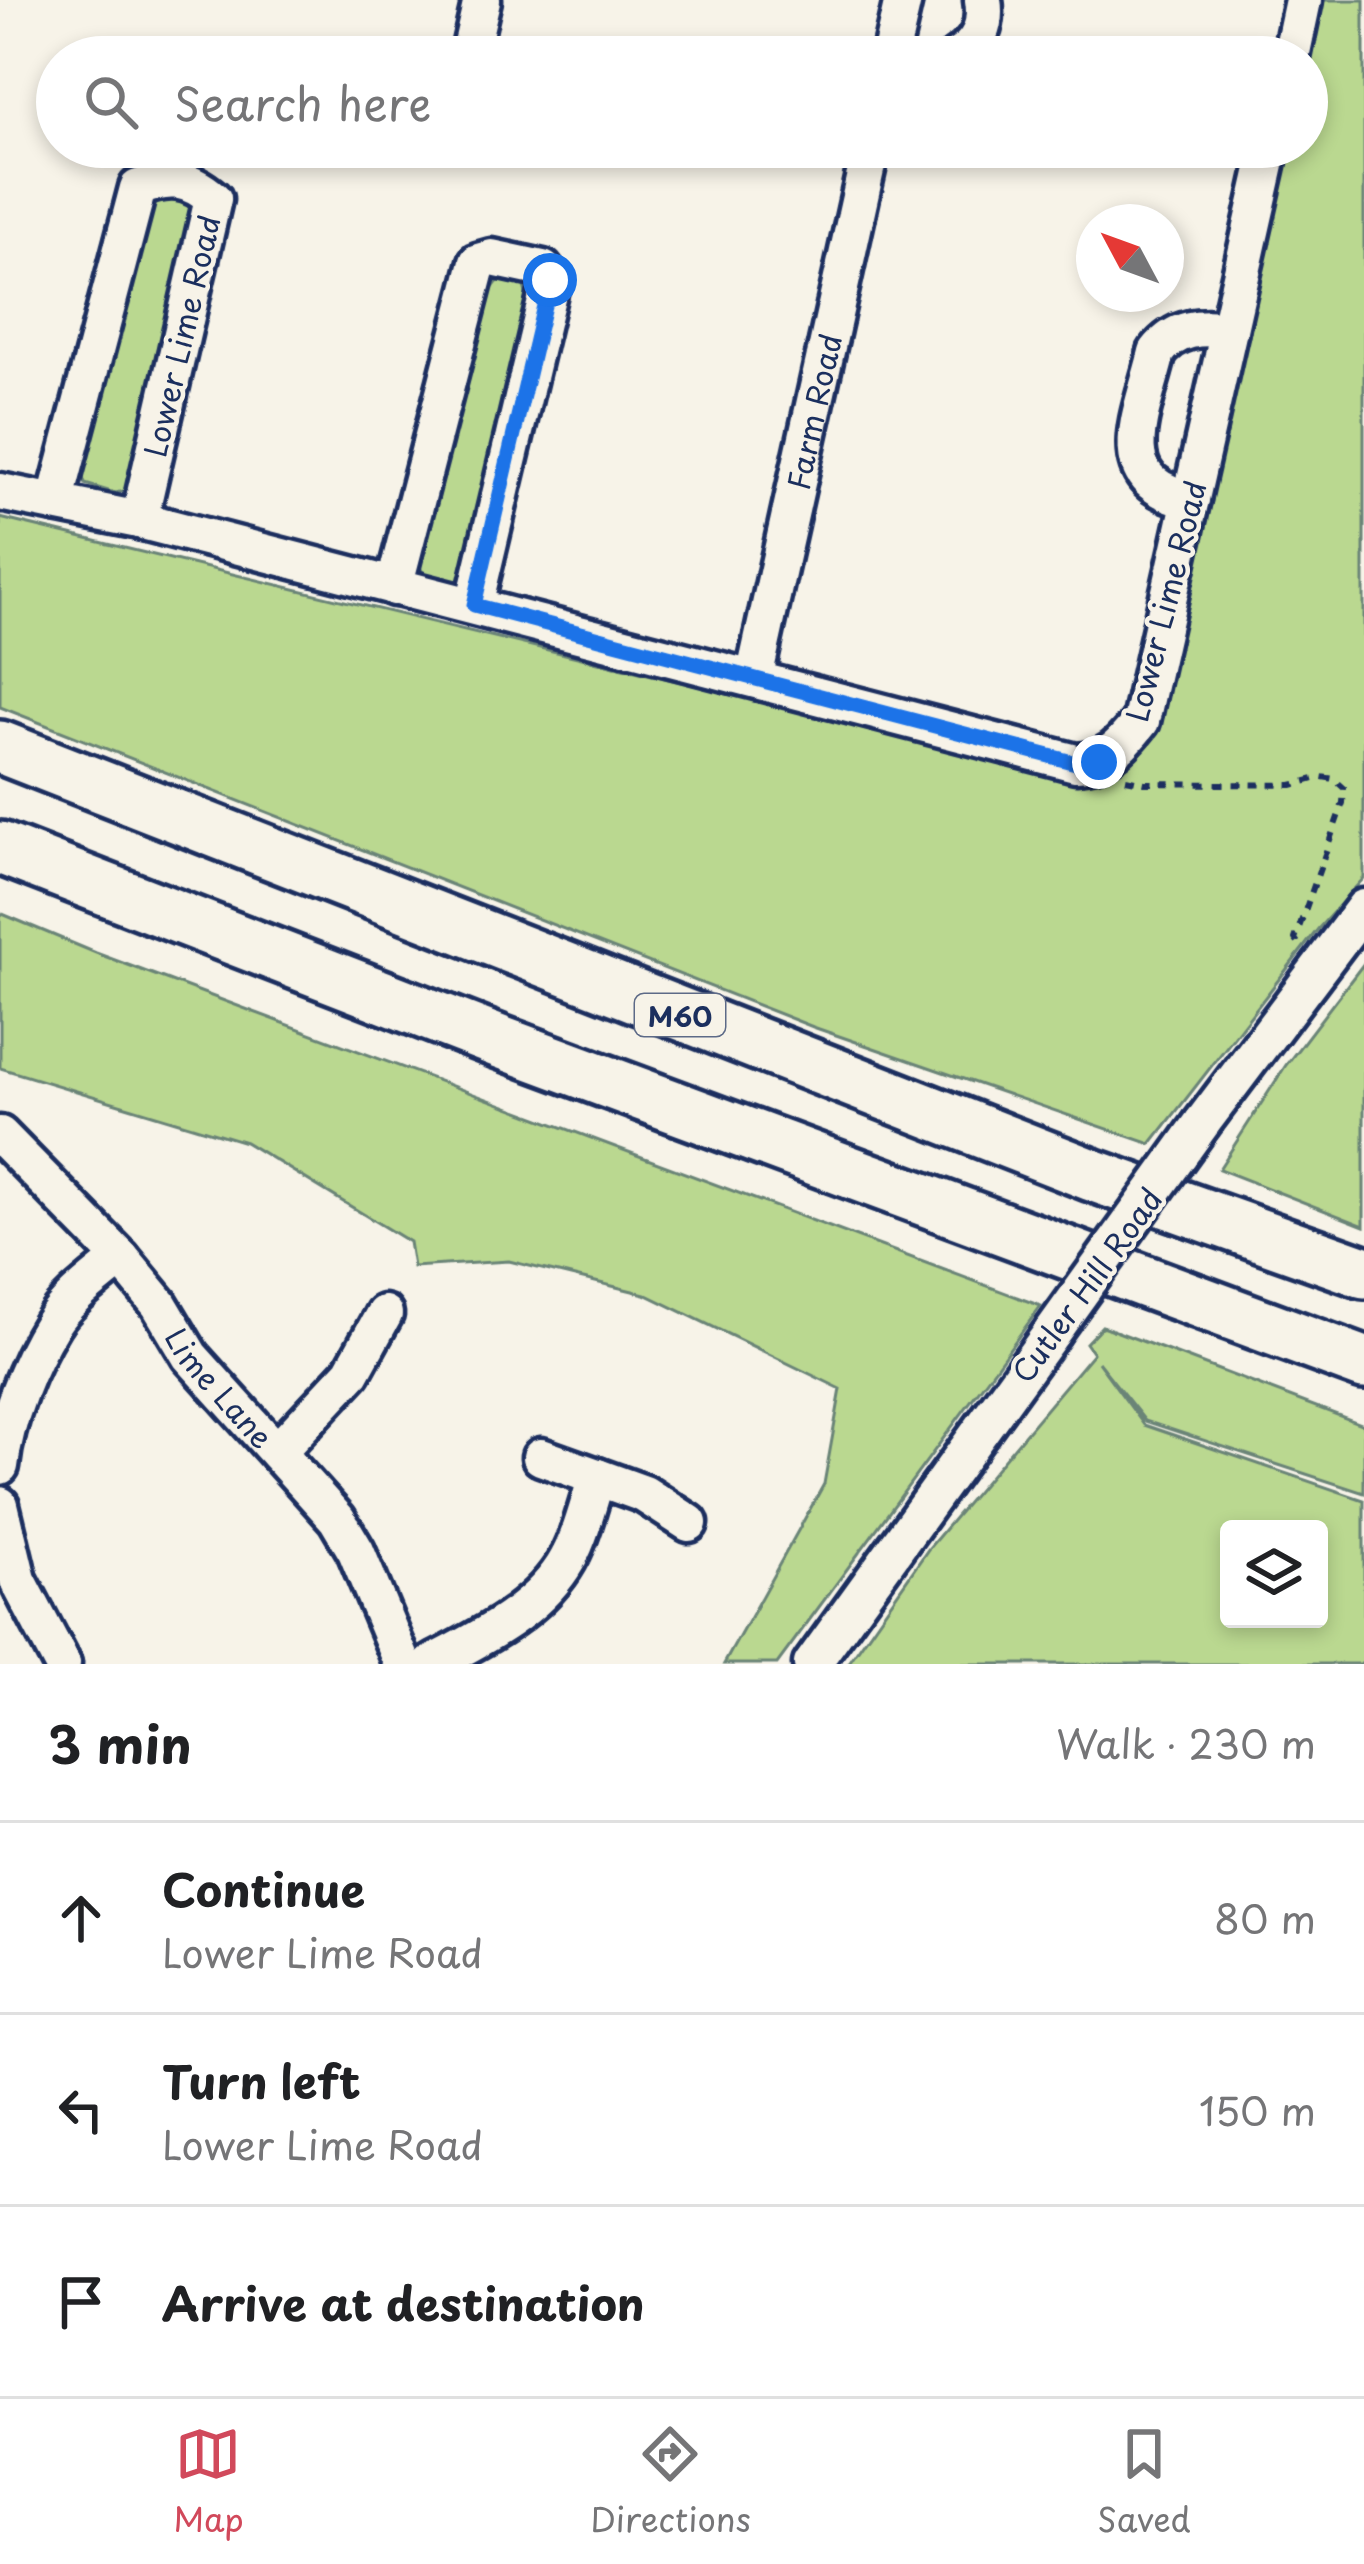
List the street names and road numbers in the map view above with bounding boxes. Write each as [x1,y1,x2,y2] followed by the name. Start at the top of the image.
[131,211,231,461] street label: Lower Lime Road
[774,329,852,494] street label: Farm Road
[1113,476,1217,726] street label: Lower Lime Road
[635,994,725,1036] road number: M60
[1000,1178,1172,1392] street label: Cutler Hill Road
[155,1319,285,1458] street label: Lime Lane

